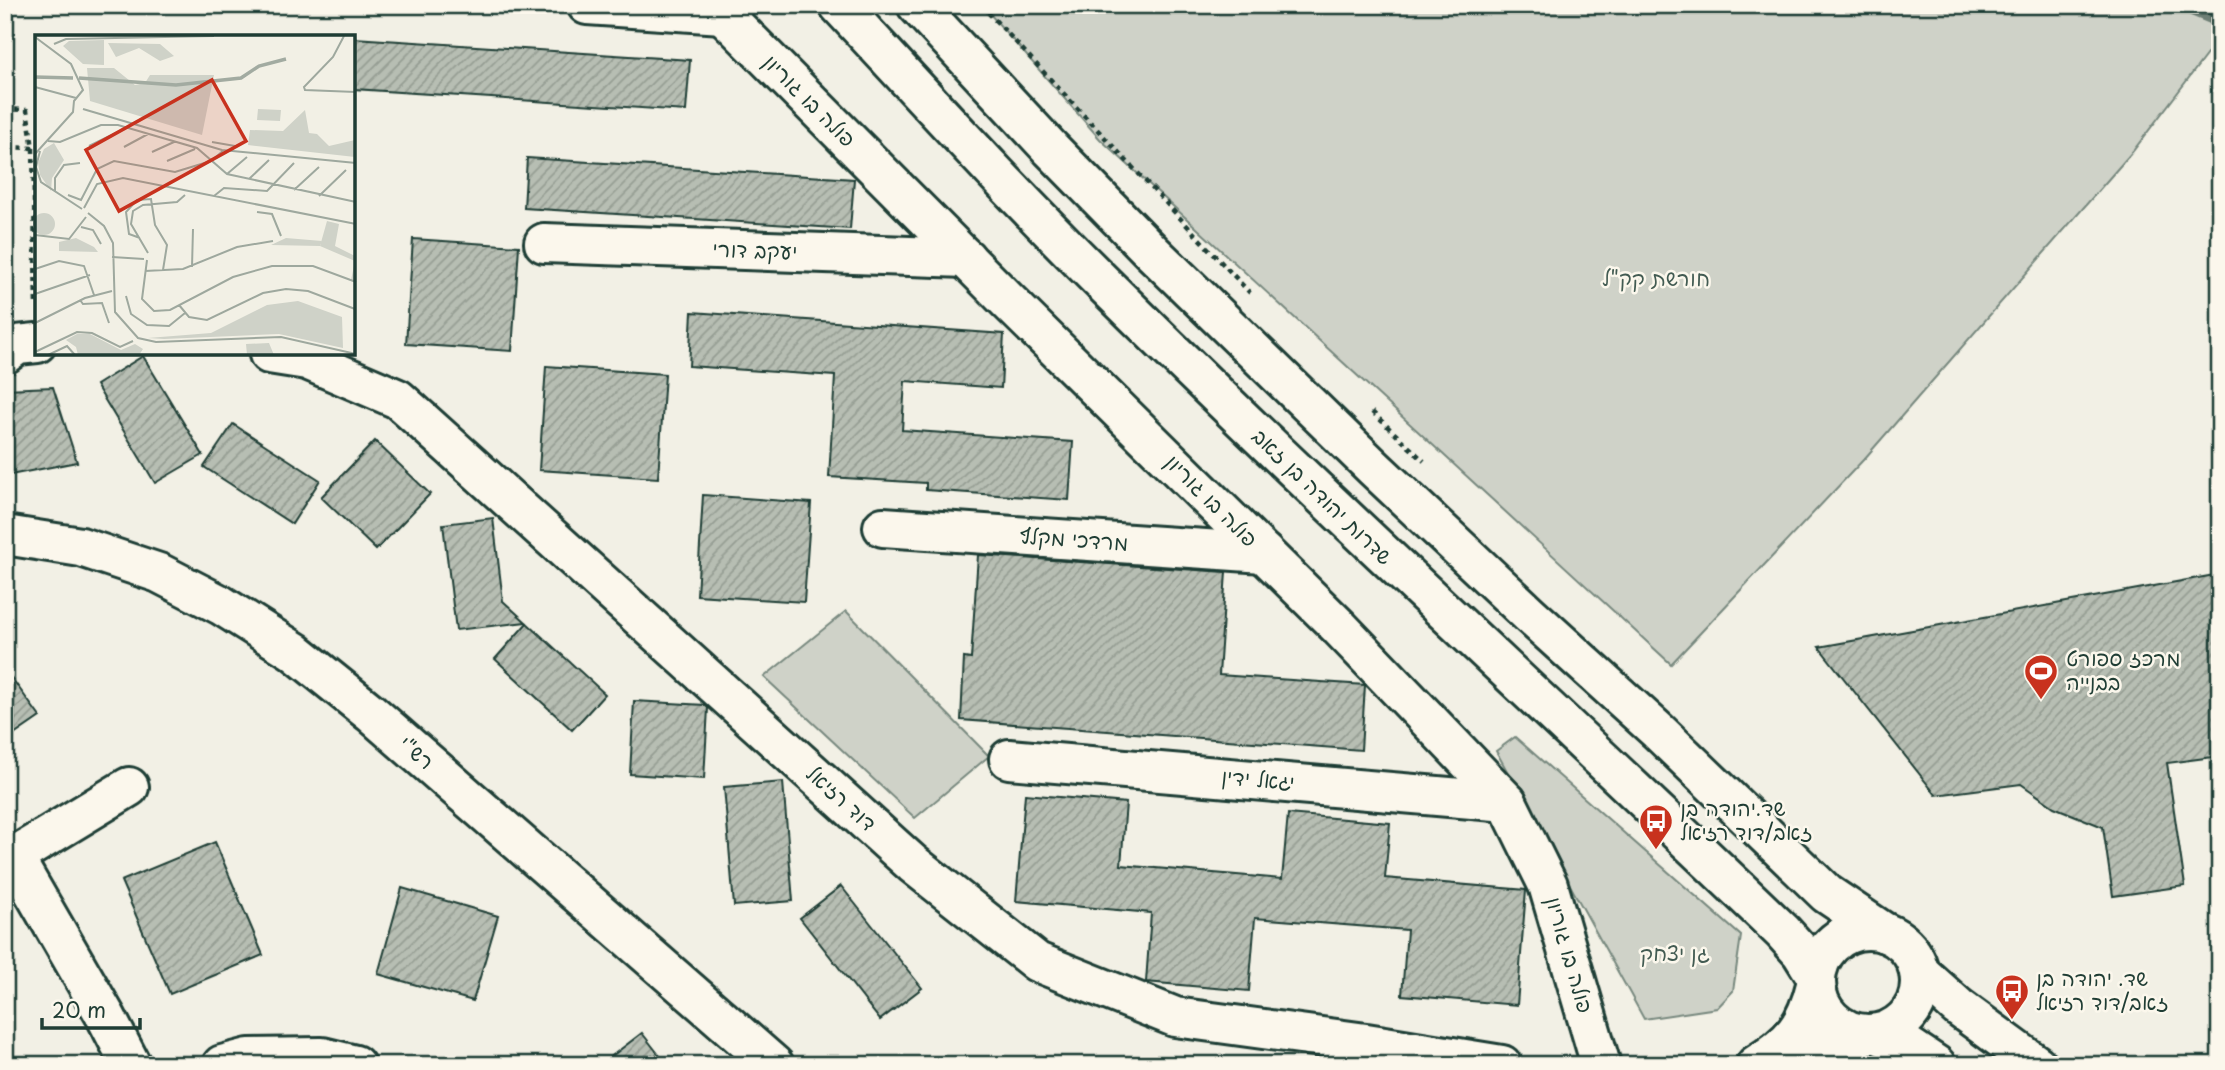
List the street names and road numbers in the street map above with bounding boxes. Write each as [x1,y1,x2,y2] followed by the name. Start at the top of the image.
[757,46,864,153] street label: פולה בו גוריון
[712,232,798,266] street label: יעקב דורי
[1246,420,1401,571] street label: שדרות יהודה בן זאב
[1159,446,1266,553] street label: פולה בו גוריון
[1019,518,1130,558] street label: מרדכי מקלף
[393,727,442,776] street label: רש"י
[800,757,885,838] street label: דוד רזיאל
[1220,759,1296,797] street label: יגאל ידין
[1539,892,1603,1016] street label: פולה בו גוריון

